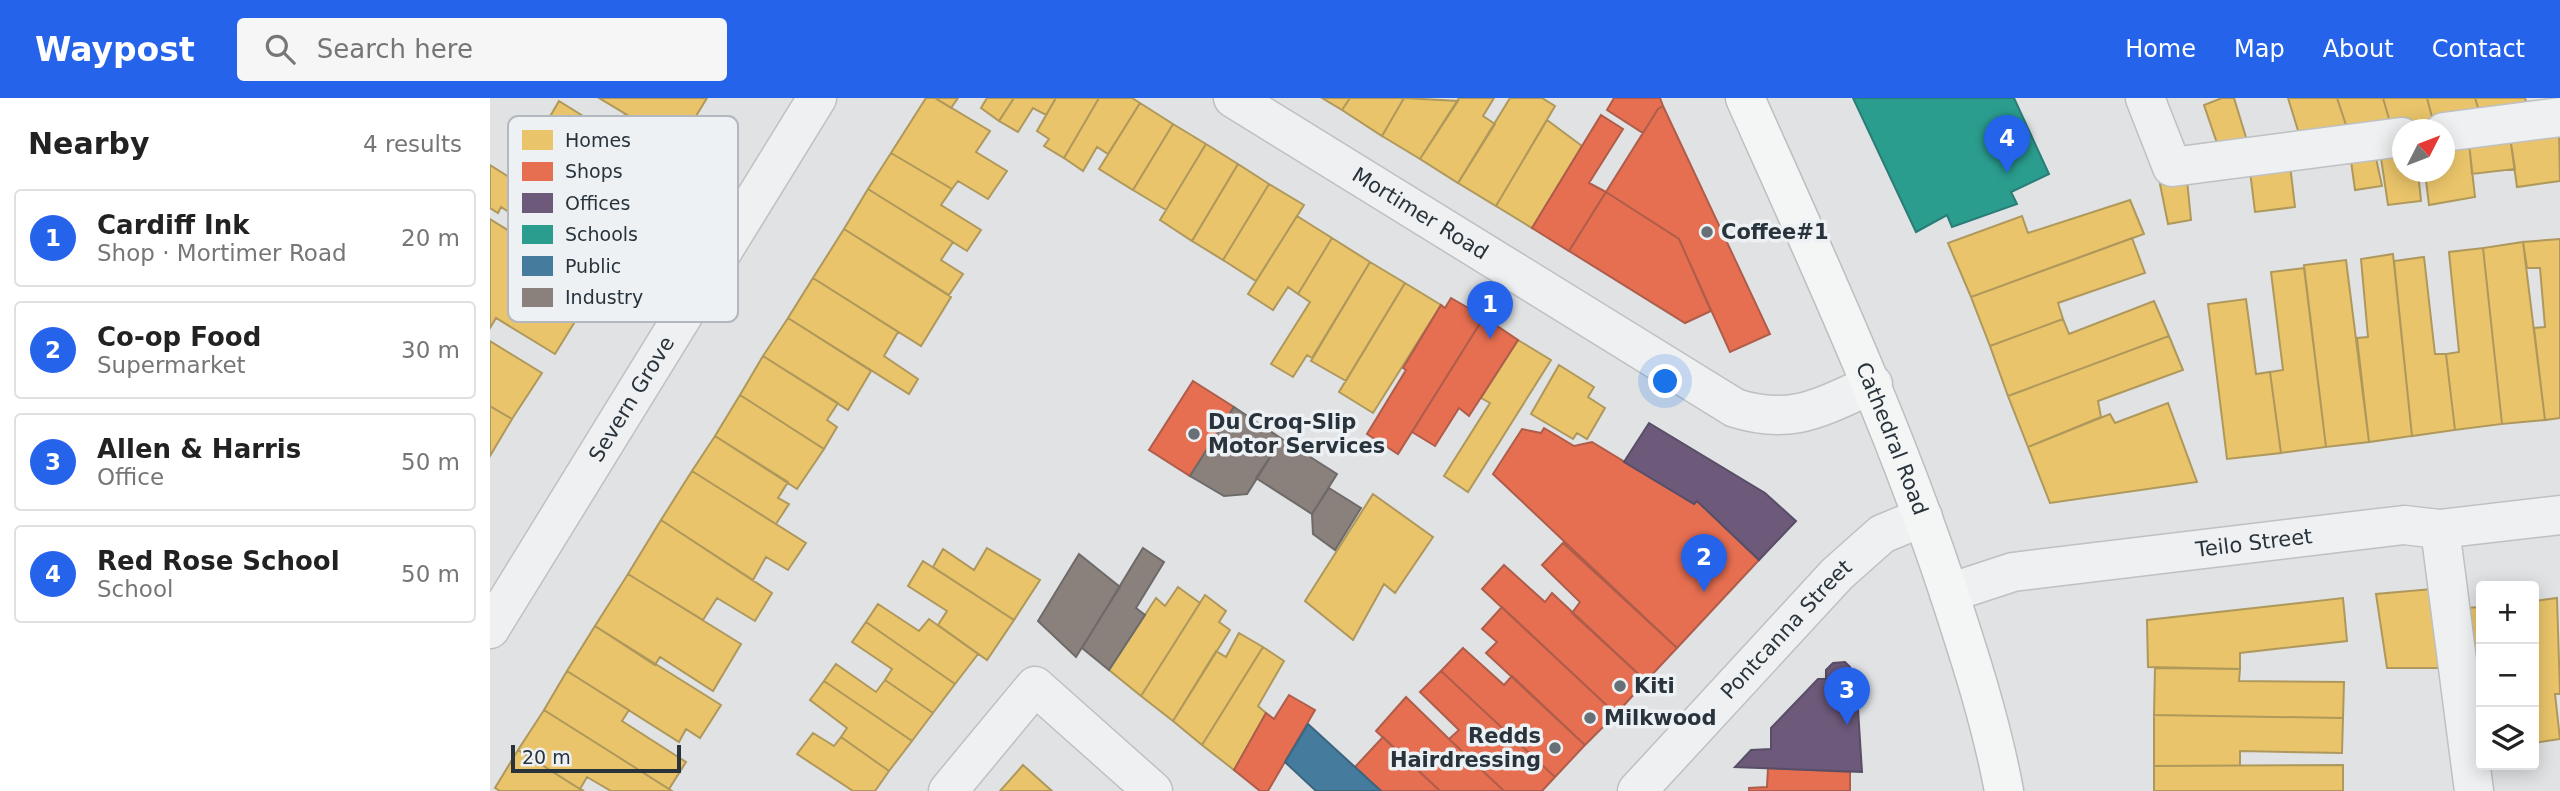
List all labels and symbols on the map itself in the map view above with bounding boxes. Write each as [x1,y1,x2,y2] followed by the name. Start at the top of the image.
[1984,115,2030,173] pin: 4
[508,116,738,322] legend
[2392,119,2455,182] north arrow
[565,129,631,151] text: Homes
[565,160,623,182] text: Shops
[1348,163,1492,265] street label: Mortimer Road
[565,192,630,214] text: Offices
[1721,220,1829,244] place label: Coffee#1
[565,223,638,245] text: Schools
[1699,224,1715,240] marker: Coffee#1
[565,255,621,277] text: Public
[1467,281,1513,339] pin: 1
[565,286,643,308] text: Industry
[584,332,679,466] street label: Severn Grove
[1851,359,1933,518] street label: Cathedral Road
[1648,364,1682,398] your location
[1208,410,1385,458] place label: Du Croq-Slip Motor Services
[1186,426,1202,442] marker: Du Croq-Slip Motor Services
[2193,524,2314,562] street label: Teilo Street
[1681,534,1727,592] pin: 2
[1716,555,1856,704] street label: Pontcanna Street
[1824,667,1870,725] pin: 3
[1634,674,1675,698] place label: Kiti
[1612,678,1628,694] marker: Kiti
[1604,706,1717,730] place label: Milkwood
[1582,710,1598,726] marker: Milkwood
[1390,724,1541,772] place label: Redds Hairdressing
[1547,740,1563,756] marker: Redds Hairdressing
[511,742,681,774] scale bar

